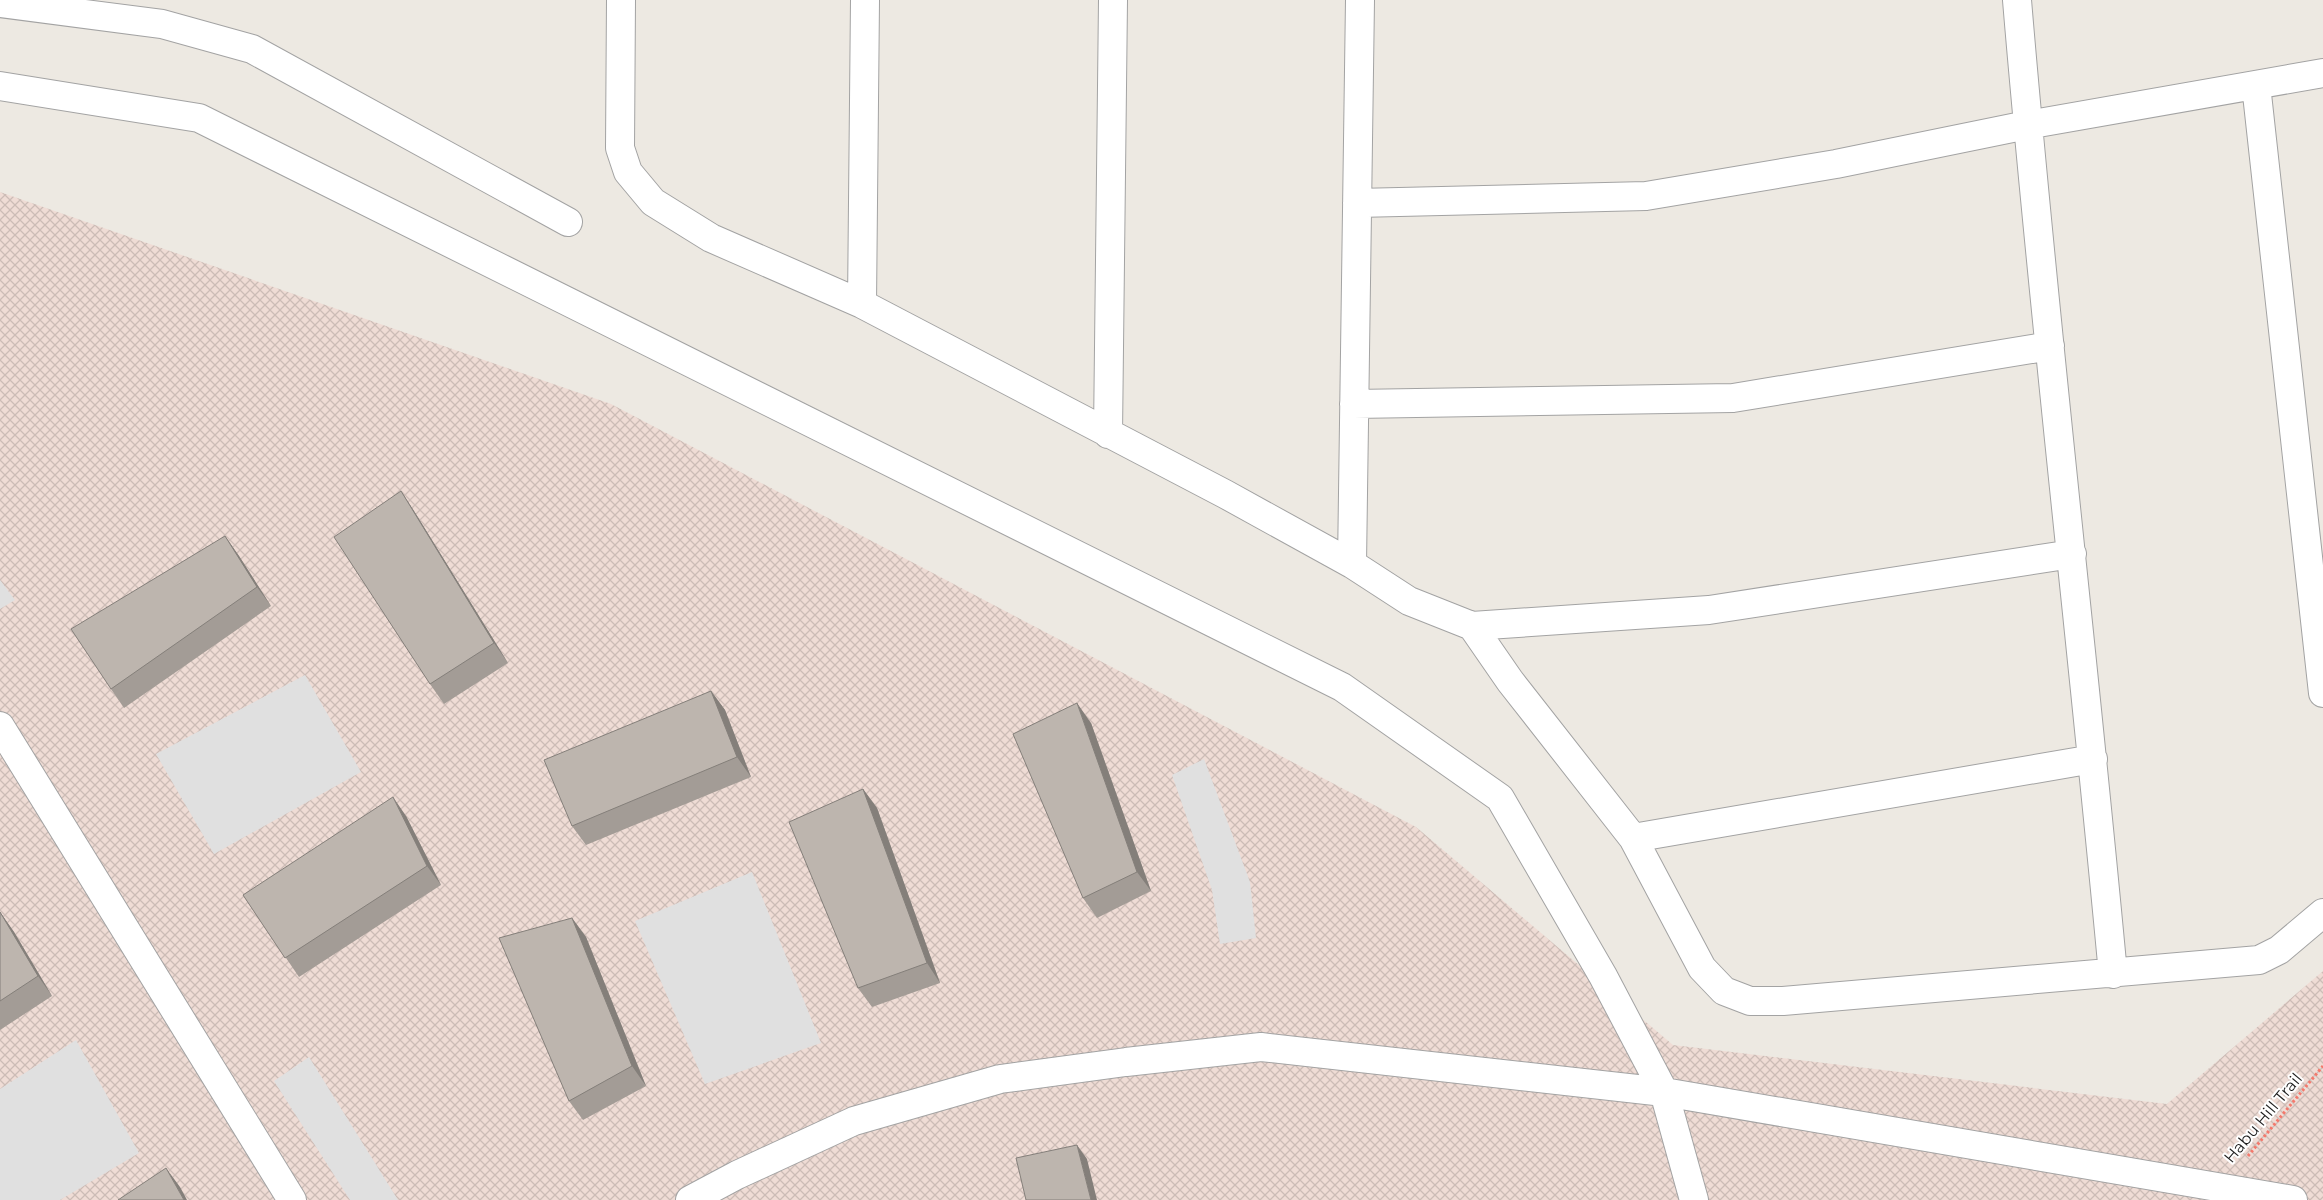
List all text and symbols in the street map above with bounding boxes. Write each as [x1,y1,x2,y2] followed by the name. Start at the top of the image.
[2220,1069,2306,1167] street label: Habu Hill Trail

